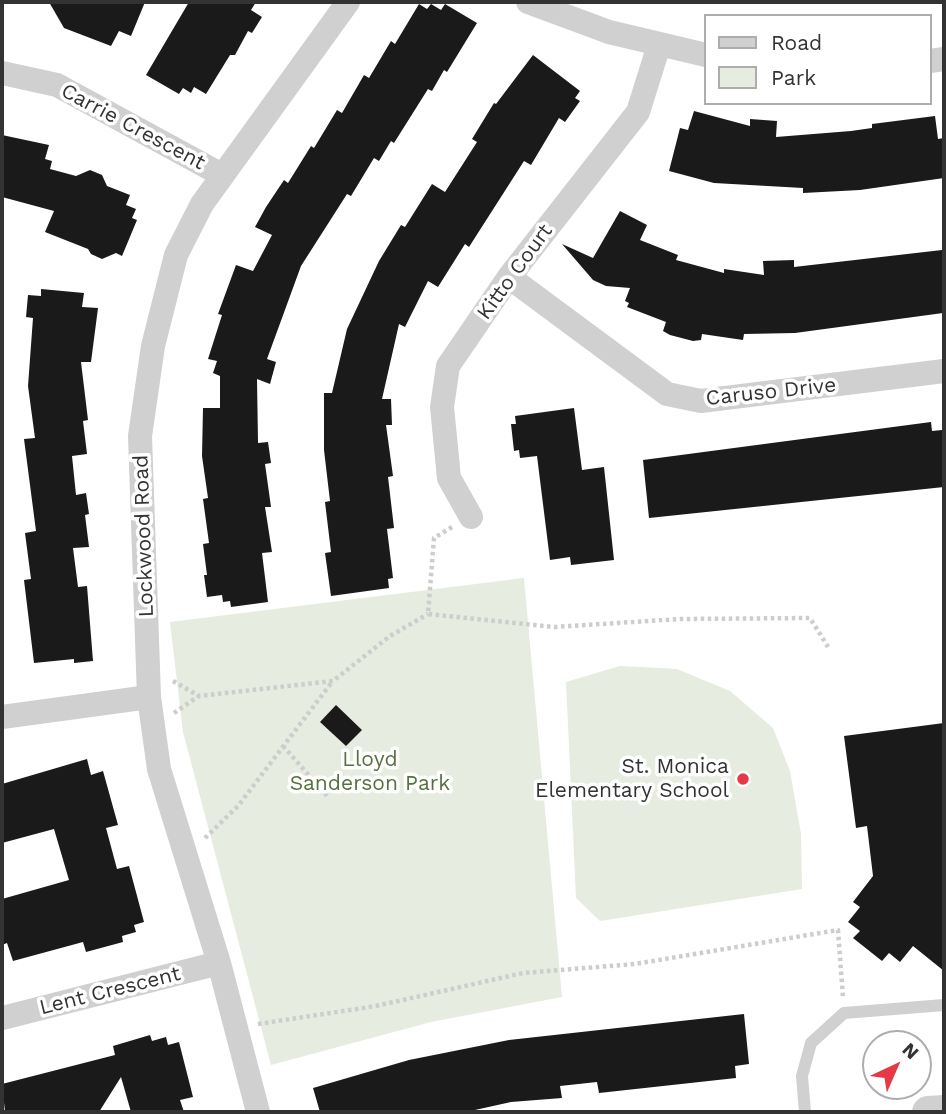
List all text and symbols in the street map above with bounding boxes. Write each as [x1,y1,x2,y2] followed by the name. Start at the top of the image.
[704,14,932,105] legend
[771,30,822,55] text: Road
[771,65,816,90] text: Park
[57,78,209,176] street label: Carrie Crescent
[472,219,558,325] street label: Kitto Court
[705,373,837,411] street label: Caruso Drive
[129,454,159,618] street label: Lockwood Road
[290,747,450,797] park label: Lloyd Sanderson Park
[535,754,729,804] place label: St. Monica Elementary School
[735,771,751,787] marker: St. Monica Elementary School
[37,961,183,1021] street label: Lent Crescent
[862,1030,932,1100] north arrow
[897,1038,924,1064] text: N

